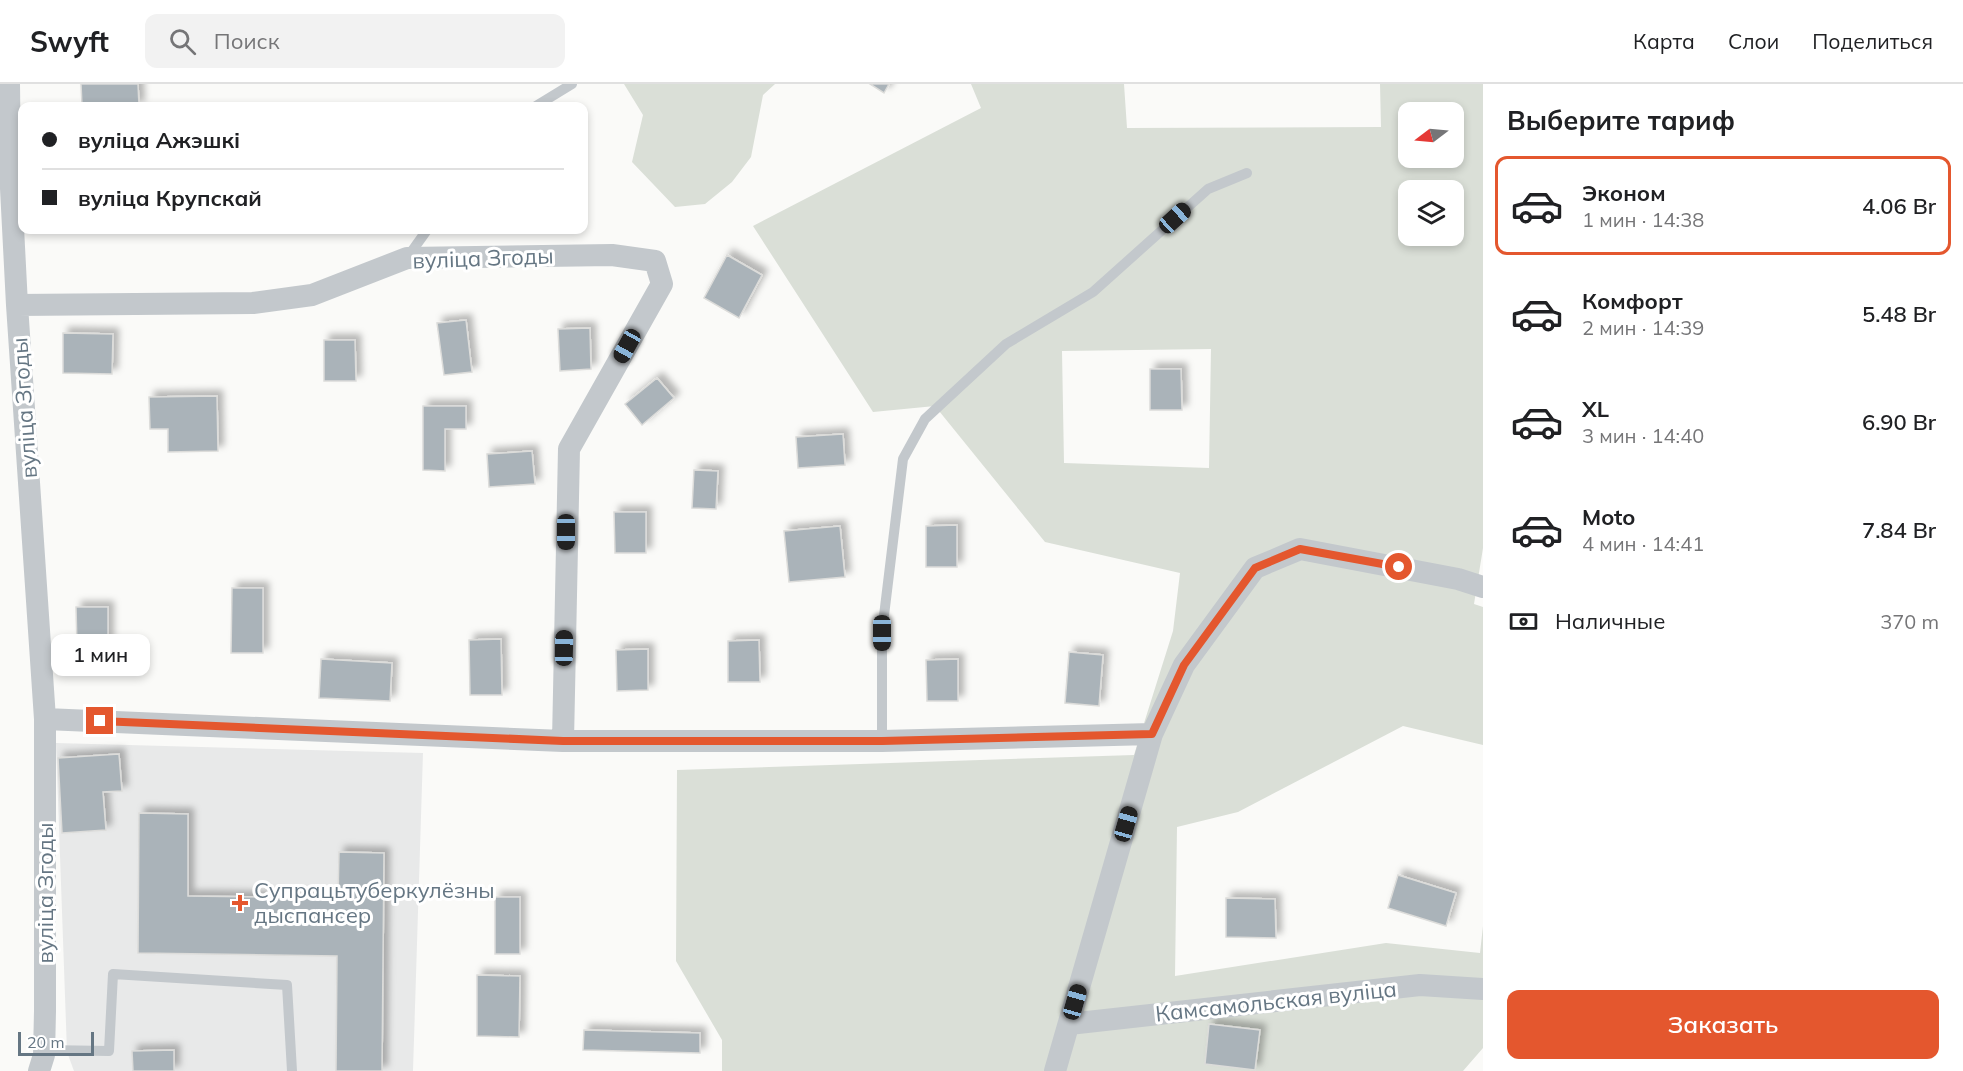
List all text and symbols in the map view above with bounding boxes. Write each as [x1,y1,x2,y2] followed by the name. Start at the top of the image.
[145,14,565,68] search box
[30,24,109,59] text: Swyft
[166,25,199,58] icon: search
[214,27,279,55] text: Поиск
[1633,28,1695,54] text: Карта
[1728,28,1779,54] text: Слои
[1812,28,1933,54] text: Поделиться
[1398,102,1464,168] north arrow
[1398,102,1464,246] map controls
[1507,103,1735,137] text: Выберите тариф
[78,126,240,154] text: вуліца Ажэшкі
[1510,179,1564,233] icon: car
[1582,179,1666,207] text: Эконом
[1398,180,1464,246] button: layers
[78,184,262,212] text: вуліца Крупскай
[1862,192,1936,220] text: 4.06 Br
[1156,199,1194,237] car
[1582,207,1704,232] text: 1 мин · 14:38
[412,242,554,274] street label: вуліца Згоды
[1510,287,1564,341] icon: car
[1582,287,1683,315] text: Комфорт
[1862,300,1936,328] text: 5.48 Br
[1582,315,1704,340] text: 2 мин · 14:39
[610,326,644,366] car
[5,337,43,479] street label: вуліца Згоды
[1510,395,1564,449] icon: car
[1582,395,1609,423] text: XL
[1862,408,1936,436] text: 6.90 Br
[1582,423,1704,448] text: 3 мин · 14:40
[1510,503,1564,557] icon: car
[1582,503,1635,531] text: Moto
[557,514,575,550] car
[1862,516,1936,544] text: 7.84 Br
[1582,531,1704,556] text: 4 мин · 14:41
[1385,553,1412,580] route start
[1507,605,1540,638] icon: cash
[1555,607,1665,635] text: Наличные
[1880,609,1939,634] text: 370 m
[873,615,891,651] car
[555,630,573,666] car
[51,634,150,676] callout: 1 мин
[73,642,128,667] text: 1 мин
[86,707,113,734] route end
[1112,804,1140,844] car
[31,822,59,964] street label: вуліца Згоды
[254,876,495,929] place label: Супрацьтуберкулёзны дыспансер
[231,894,249,912] marker: Супрацьтуберкулёзны дыспансер
[1154,974,1398,1028] street label: Камсамольская вуліца
[1061,982,1089,1022] car
[1507,990,1939,1059] button: Заказать
[18,1029,94,1056] scale bar
[27,1032,64,1052] text: 20 m

